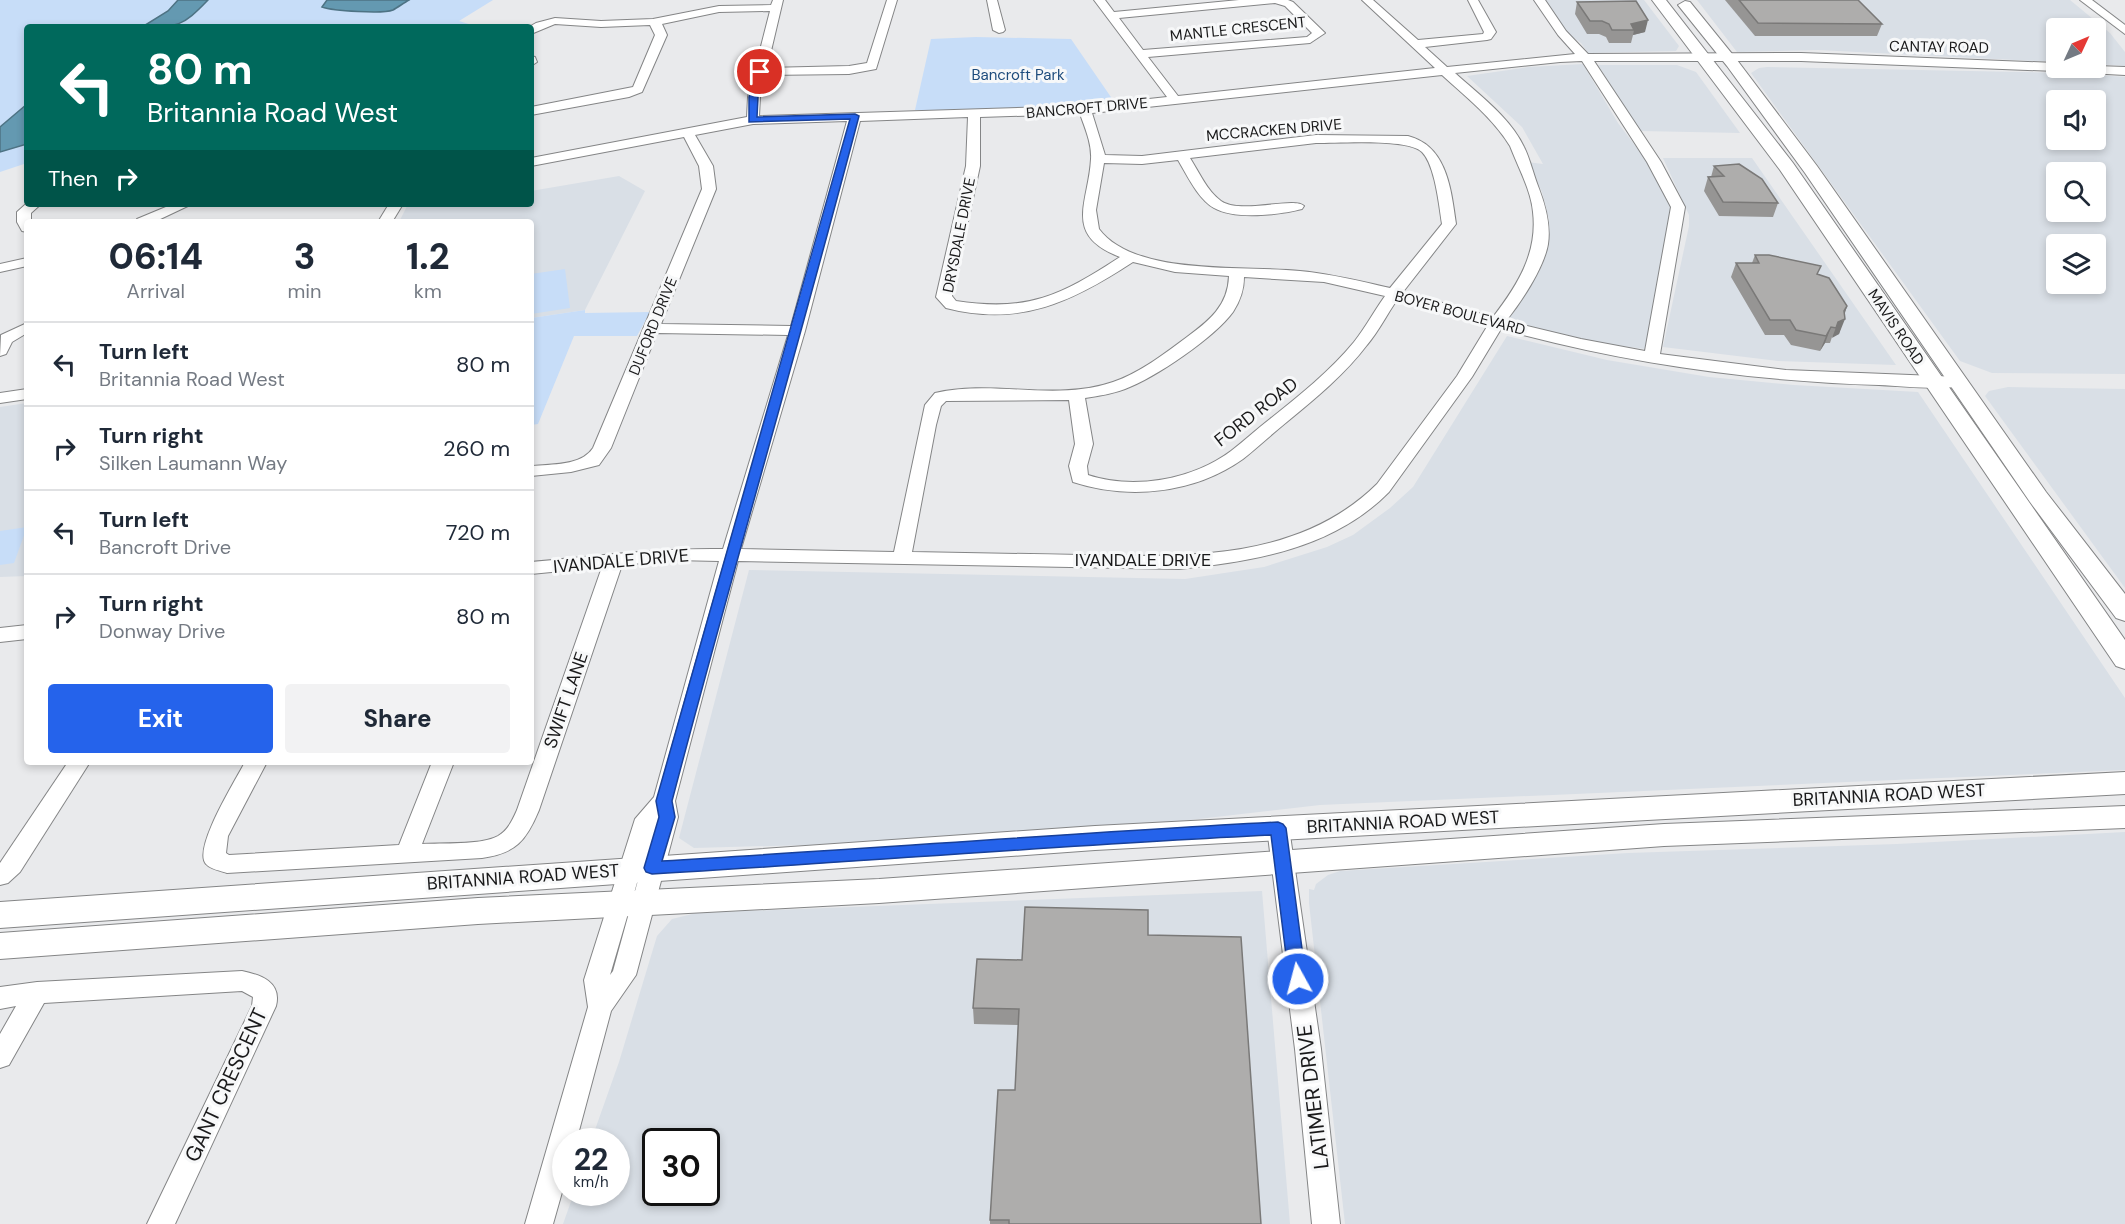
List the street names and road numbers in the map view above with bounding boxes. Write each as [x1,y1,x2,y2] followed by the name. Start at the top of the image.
[1169,12,1307,46] street label: MANTLE CRESCENT
[1889,36,1989,58] street label: CANTAY ROAD
[1025,93,1149,123] street label: BANCROFT DRIVE
[1205,114,1343,146] street label: MCCRACKEN DRIVE
[938,176,980,294] street label: DRYSDALE DRIVE
[624,274,682,378] street label: DUFORD DRIVE
[1863,285,1929,369] street label: MAVIS ROAD
[1392,286,1528,340] street label: BOYER BOULEVARD
[1209,372,1303,452] street label: FORD ROAD
[552,543,690,579] street label: IVANDALE DRIVE
[1075,548,1211,572] street label: IVANDALE DRIVE
[538,649,594,751] street label: SWIFT LANE
[1792,778,1986,812] street label: BRITANNIA ROAD WEST
[1306,805,1500,839] street label: BRITANNIA ROAD WEST
[426,858,620,896] street label: BRITANNIA ROAD WEST
[178,1003,274,1166] street label: GANT CRESCENT
[1290,1023,1336,1171] street label: LATIMER DRIVE

